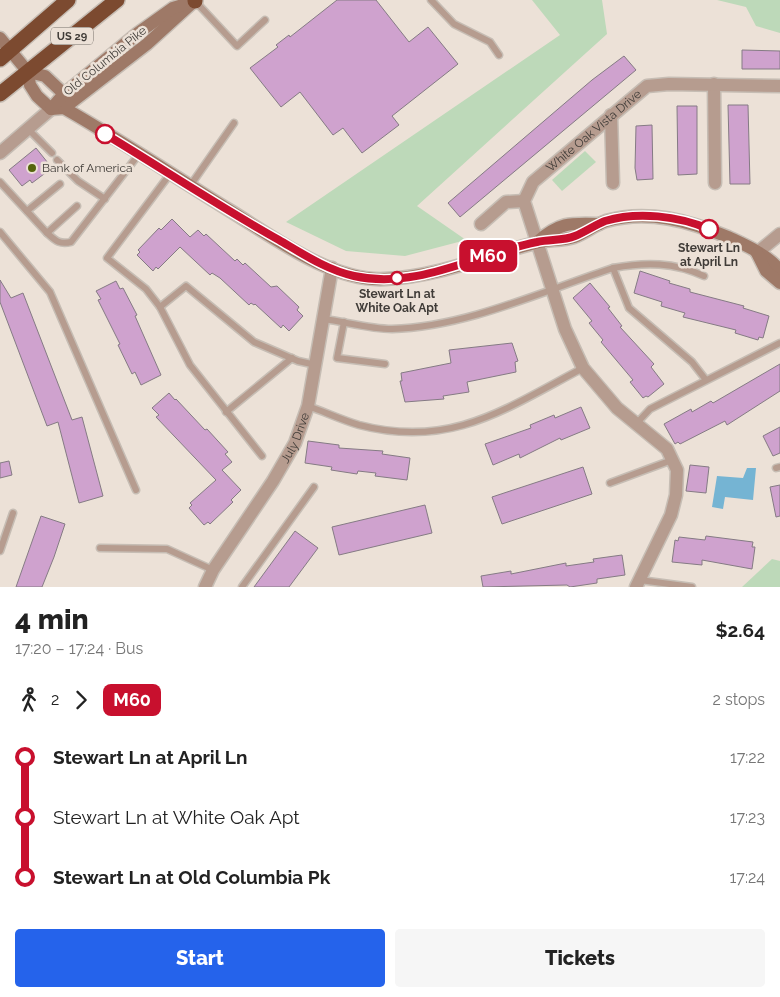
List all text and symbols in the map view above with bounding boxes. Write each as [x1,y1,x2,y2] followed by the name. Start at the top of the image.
[61,23,149,99] street label: Old Columbia Pike
[51,28,93,44] road number: US 29
[544,87,644,175] street label: White Oak Vista Drive
[95,124,115,144] unlabelled marker
[42,161,133,175] place label: Bank of America
[26,162,38,174] marker: Bank of America
[699,219,719,239] marker: Stewart Ln at April Ln
[459,240,517,272] line badge: M60
[678,241,740,269] place label: Stewart Ln at April Ln
[469,245,507,266] text: M60
[390,271,404,285] marker: Stewart Ln at White Oak Apt
[356,287,439,315] place label: Stewart Ln at White Oak Apt
[278,411,312,466] street label: July Drive
[15,603,89,636] text: 4 min
[716,619,765,641] text: $2.64
[15,639,143,658] text: 17:20 – 17:24 · Bus
[15,686,43,714] icon: walk
[67,686,95,714] icon: forward
[113,689,151,710] text: M60
[51,690,59,709] text: 2
[713,690,765,709] text: 2 stops
[53,746,247,768] text: Stewart Ln at April Ln
[730,748,765,767] text: 17:22
[53,806,300,828] text: Stewart Ln at White Oak Apt
[730,808,765,827] text: 17:23
[53,866,330,888] text: Stewart Ln at Old Columbia Pk
[730,868,765,887] text: 17:24
[15,929,385,987] button: Start
[395,929,765,987] button: Tickets

